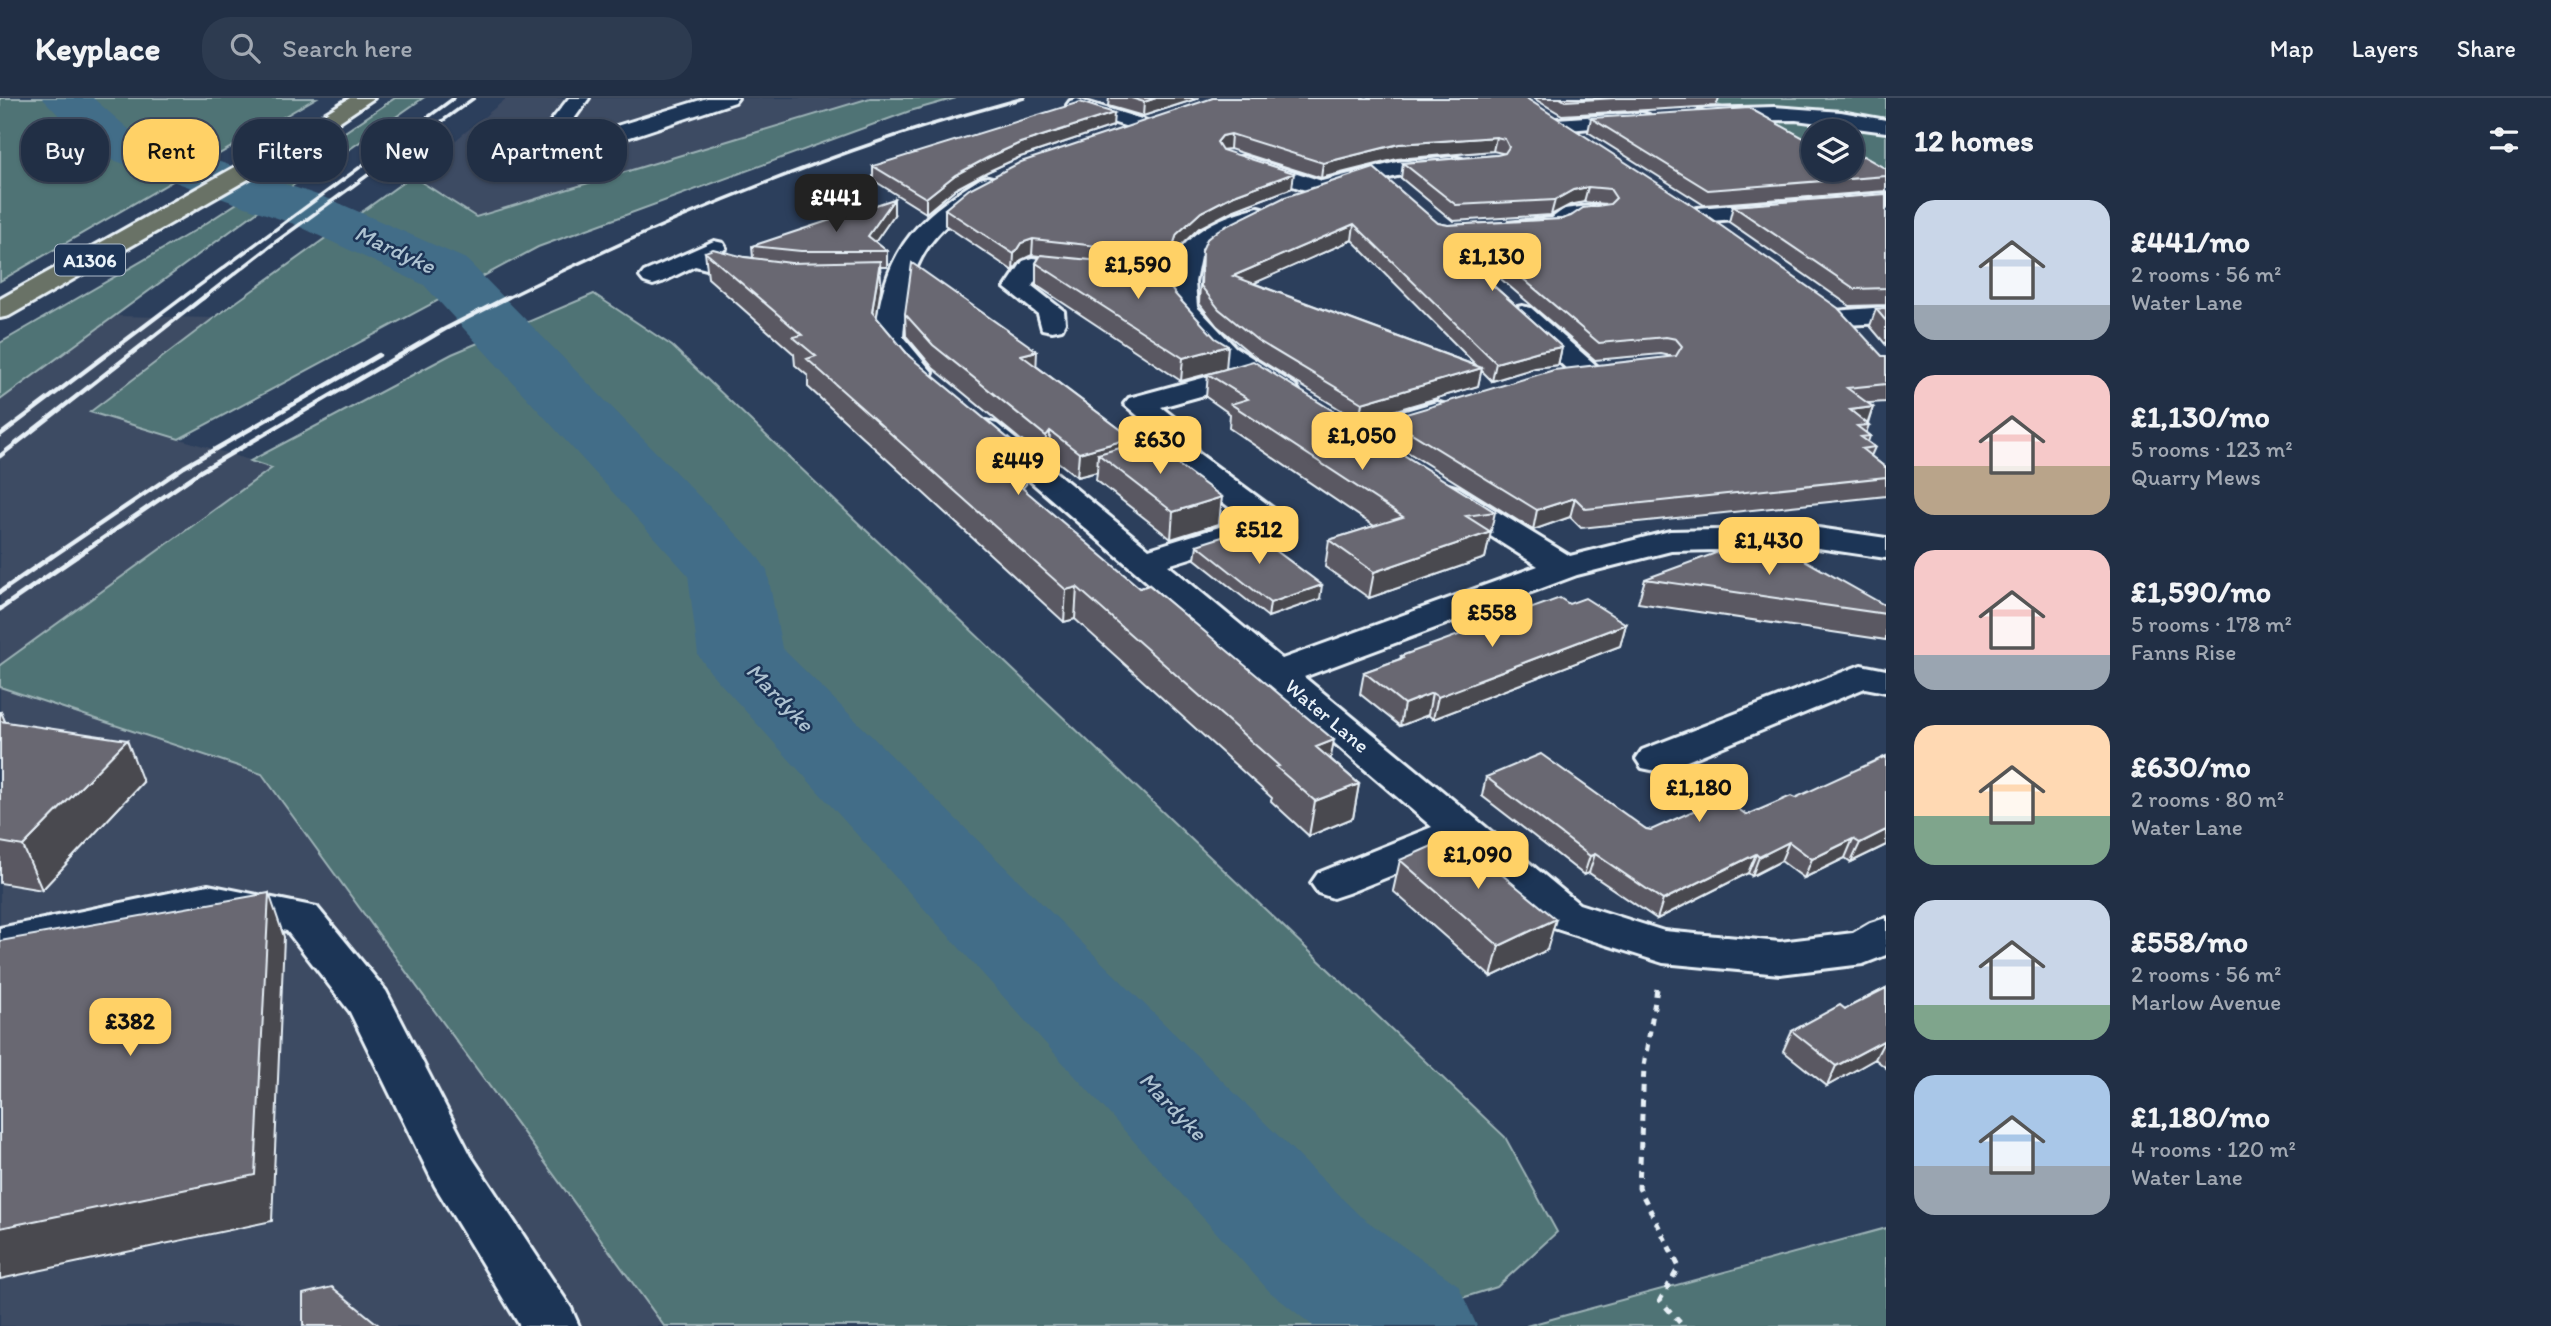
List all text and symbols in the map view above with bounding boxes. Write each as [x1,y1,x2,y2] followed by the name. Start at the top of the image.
[202,17,692,80] search box
[35,29,160,68] text: Keyplace
[226,29,264,67] icon: search
[282,32,413,64] text: Search here
[2270,34,2314,63] text: Map
[2352,34,2419,63] text: Layers
[2457,34,2516,63] text: Share
[21,119,109,182] chip: Buy
[123,119,219,182] chip: Rent
[233,119,347,182] chip: Filters
[361,119,453,182] chip: New
[467,119,627,182] chip: Apartment
[1801,119,1864,182] map controls
[1801,119,1864,182] button: layers
[2485,121,2523,159] icon: filters
[1914,122,2034,159] text: 12 homes
[795,174,877,234] pin: £441
[811,183,861,211] text: £441
[350,218,440,280] water label: Mardyke
[2131,223,2250,260] text: £441/mo
[1970,228,2054,312] icon: home
[1435,234,1549,293] pin: £1,130
[1081,242,1195,301] pin: £1,590
[1459,242,1525,270] text: £1,130
[55,244,125,276] road number: A1306
[1105,250,1171,278] text: £1,590
[2131,260,2282,288] text: 2 rooms · 56 m²
[2131,288,2243,316] text: Water Lane
[2131,398,2270,435] text: £1,130/mo
[1970,403,2054,487] icon: home
[1305,412,1419,472] pin: £1,050
[1119,416,1201,476] pin: £630
[1328,421,1396,449] text: £1,050
[1134,425,1186,453] text: £630
[2131,435,2293,463] text: 5 rooms · 123 m²
[977,438,1059,497] pin: £449
[992,446,1044,474] text: £449
[2131,463,2261,491] text: Quarry Mews
[1218,506,1300,566] pin: £512
[1235,515,1283,543] text: £512
[1712,518,1826,577] pin: £1,430
[1735,526,1803,554] text: £1,430
[2131,573,2271,610] text: £1,590/mo
[1970,578,2054,662] icon: home
[1451,589,1533,649] pin: £558
[1467,598,1517,626] text: £558
[2131,610,2292,638] text: 5 rooms · 178 m²
[2131,638,2236,666] text: Fanns Rise
[740,657,820,738] water label: Mardyke
[1280,673,1374,758] street label: Water Lane
[2131,748,2251,785] text: £630/mo
[1970,753,2054,837] icon: home
[1642,764,1756,824] pin: £1,180
[1666,773,1732,801] text: £1,180
[2131,785,2284,813] text: 2 rooms · 80 m²
[2131,813,2243,841] text: Water Lane
[1421,832,1535,891] pin: £1,090
[1444,840,1512,868] text: £1,090
[2131,923,2248,960] text: £558/mo
[1970,928,2054,1012] icon: home
[2131,960,2282,988] text: 2 rooms · 56 m²
[2131,988,2281,1016] text: Marlow Avenue
[89,998,171,1058] pin: £382
[105,1007,155,1035] text: £382
[1133,1066,1213,1147] water label: Mardyke
[2131,1098,2270,1135] text: £1,180/mo
[1970,1103,2054,1187] icon: home
[2131,1135,2296,1163] text: 4 rooms · 120 m²
[2131,1163,2243,1191] text: Water Lane

